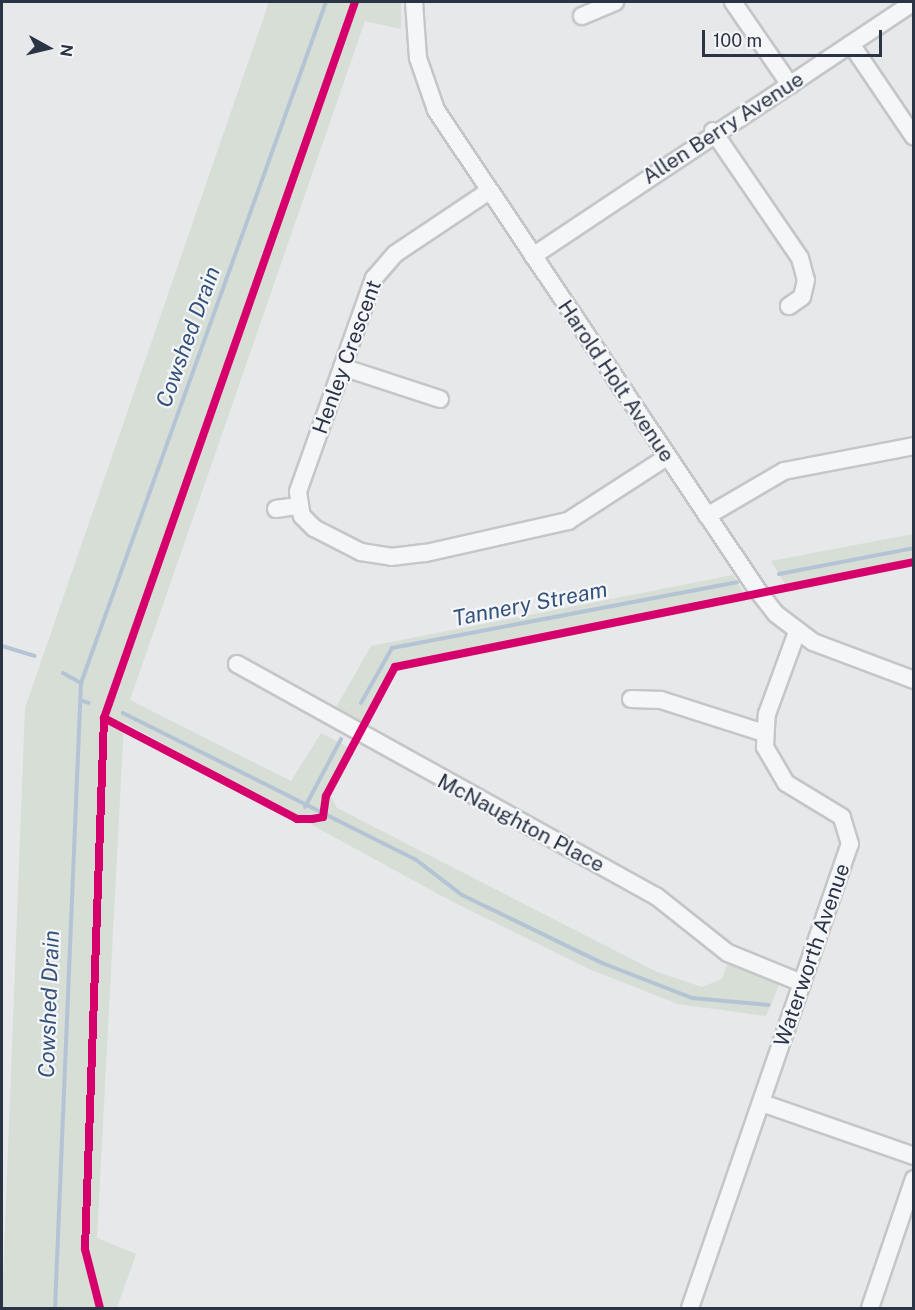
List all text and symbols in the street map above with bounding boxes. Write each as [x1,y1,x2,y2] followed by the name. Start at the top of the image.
[18,18,78,78] north arrow
[705,18,885,56] scale bar
[713,30,762,51] text: 100 m
[56,43,77,58] text: N
[638,66,808,190] street label: Allen Berry Avenue
[150,263,226,411] water label: Cowshed Drain
[307,277,387,437] street label: Henley Crescent
[552,295,680,467] street label: Harold Holt Avenue
[451,576,609,632] water label: Tannery Stream
[433,768,609,878] street label: McNaughton Place
[769,860,855,1050] street label: Waterworth Avenue
[33,930,65,1078] water label: Cowshed Drain

